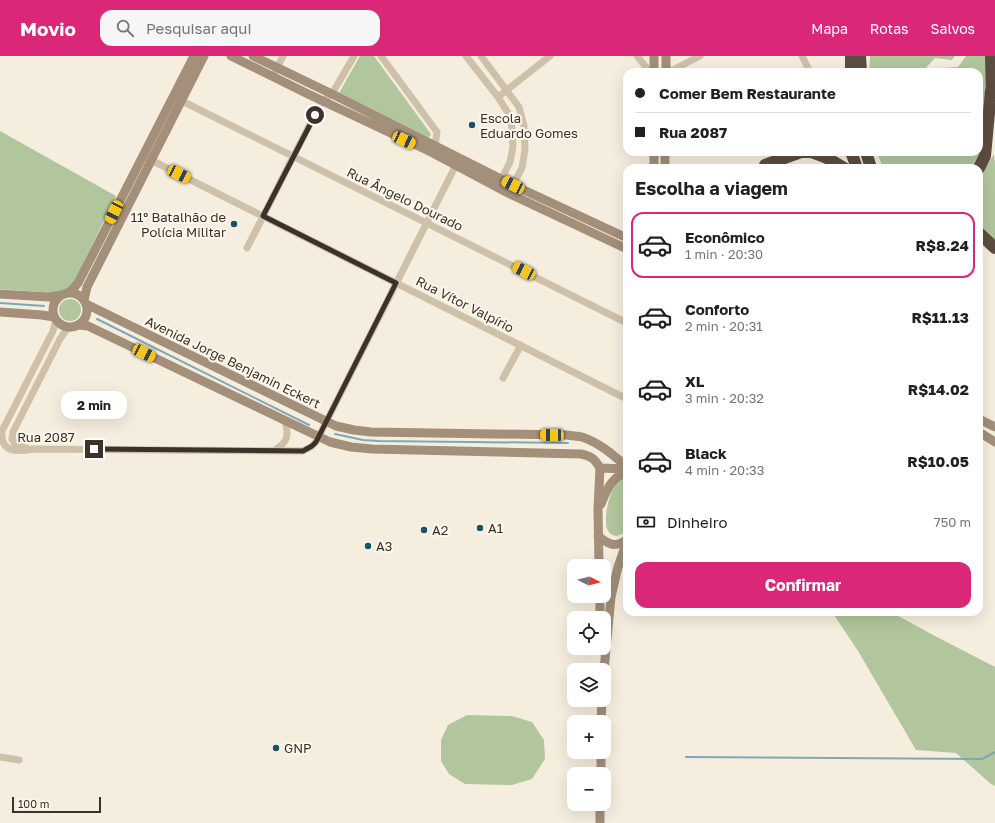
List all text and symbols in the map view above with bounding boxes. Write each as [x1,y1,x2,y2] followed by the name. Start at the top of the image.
[100,10,380,46] search box
[20,17,76,40] text: Movio
[114,17,136,39] icon: search
[146,19,251,37] text: Pesquisar aqui
[811,20,848,37] text: Mapa
[870,20,909,37] text: Rotas
[931,20,975,37] text: Salvos
[659,84,836,102] text: Comer Bem Restaurante
[306,106,324,124] route start
[480,110,578,141] place label: Escola Eduardo Gomes
[467,120,477,130] marker: Escola Eduardo Gomes
[659,123,727,141] text: Rua 2087
[391,129,417,151] car
[166,163,192,185] car
[344,164,466,234] street label: Rua Ângelo Dourado
[500,174,526,196] car
[635,177,788,199] text: Escolha a viagem
[103,199,125,225] car
[131,209,226,240] place label: 11º Batalhão de Polícia Militar
[229,219,239,229] marker: 11º Batalhão de Polícia Militar
[637,227,673,263] icon: car
[685,228,765,246] text: Econômico
[916,236,969,254] text: R$8.24
[685,246,763,262] text: 1 min · 20:30
[511,260,537,282] car
[413,272,517,336] street label: Rua Vítor Valpírio
[637,299,673,335] icon: car
[685,300,749,318] text: Conforto
[911,308,969,326] text: R$11.13
[143,313,323,411] street label: Avenida Jorge Benjamin Eckert
[685,318,763,334] text: 2 min · 20:31
[131,342,157,364] car
[637,371,673,407] icon: car
[685,372,704,390] text: XL
[908,380,969,398] text: R$14.02
[685,390,764,406] text: 3 min · 20:32
[61,391,127,419] callout: 2 min
[77,397,111,413] text: 2 min
[17,429,75,445] street label: Rua 2087
[540,429,564,441] car
[85,440,103,458] route end
[637,443,673,479] icon: car
[685,444,727,462] text: Black
[907,452,969,470] text: R$10.05
[685,462,764,478] text: 4 min · 20:33
[635,511,657,533] icon: cash
[667,513,727,531] text: Dinheiro
[934,514,971,530] text: 750 m
[488,520,503,536] place label: A1
[432,522,448,538] place label: A2
[475,523,485,533] marker: A1
[419,525,429,535] marker: A2
[376,538,392,554] place label: A3
[363,541,373,551] marker: A3
[567,559,611,603] north arrow
[567,559,611,811] map controls
[635,562,971,608] button: Confirmar
[567,611,611,655] button: locate
[567,663,611,707] button: layers
[567,715,611,759] button: +
[284,740,312,756] place label: GNP
[271,743,281,753] marker: GNP
[567,767,611,811] button: −
[12,795,101,814] scale bar
[18,797,49,810] text: 100 m

